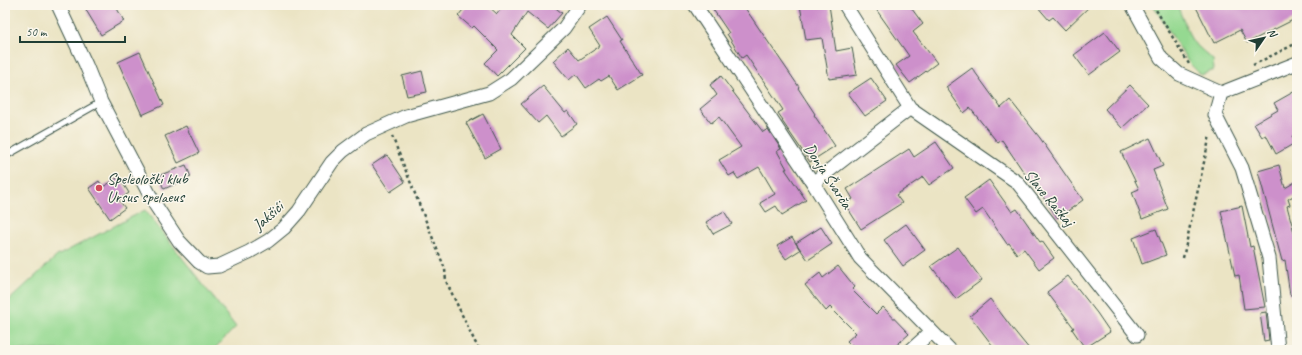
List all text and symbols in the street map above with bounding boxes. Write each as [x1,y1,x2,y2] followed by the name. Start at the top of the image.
[20,18,125,44] scale bar
[1244,18,1284,58] north arrow
[26,24,48,40] text: 50 m
[1265,26,1281,41] text: N
[799,139,857,213] street label: Donja Švarča
[1019,165,1080,233] street label: Slave Raškaj
[107,169,189,207] place label: Speleološki klub Ursus spelaeus
[94,183,104,193] marker: Speleološki klub Ursus spelaeus
[248,196,289,236] street label: Jakšići

